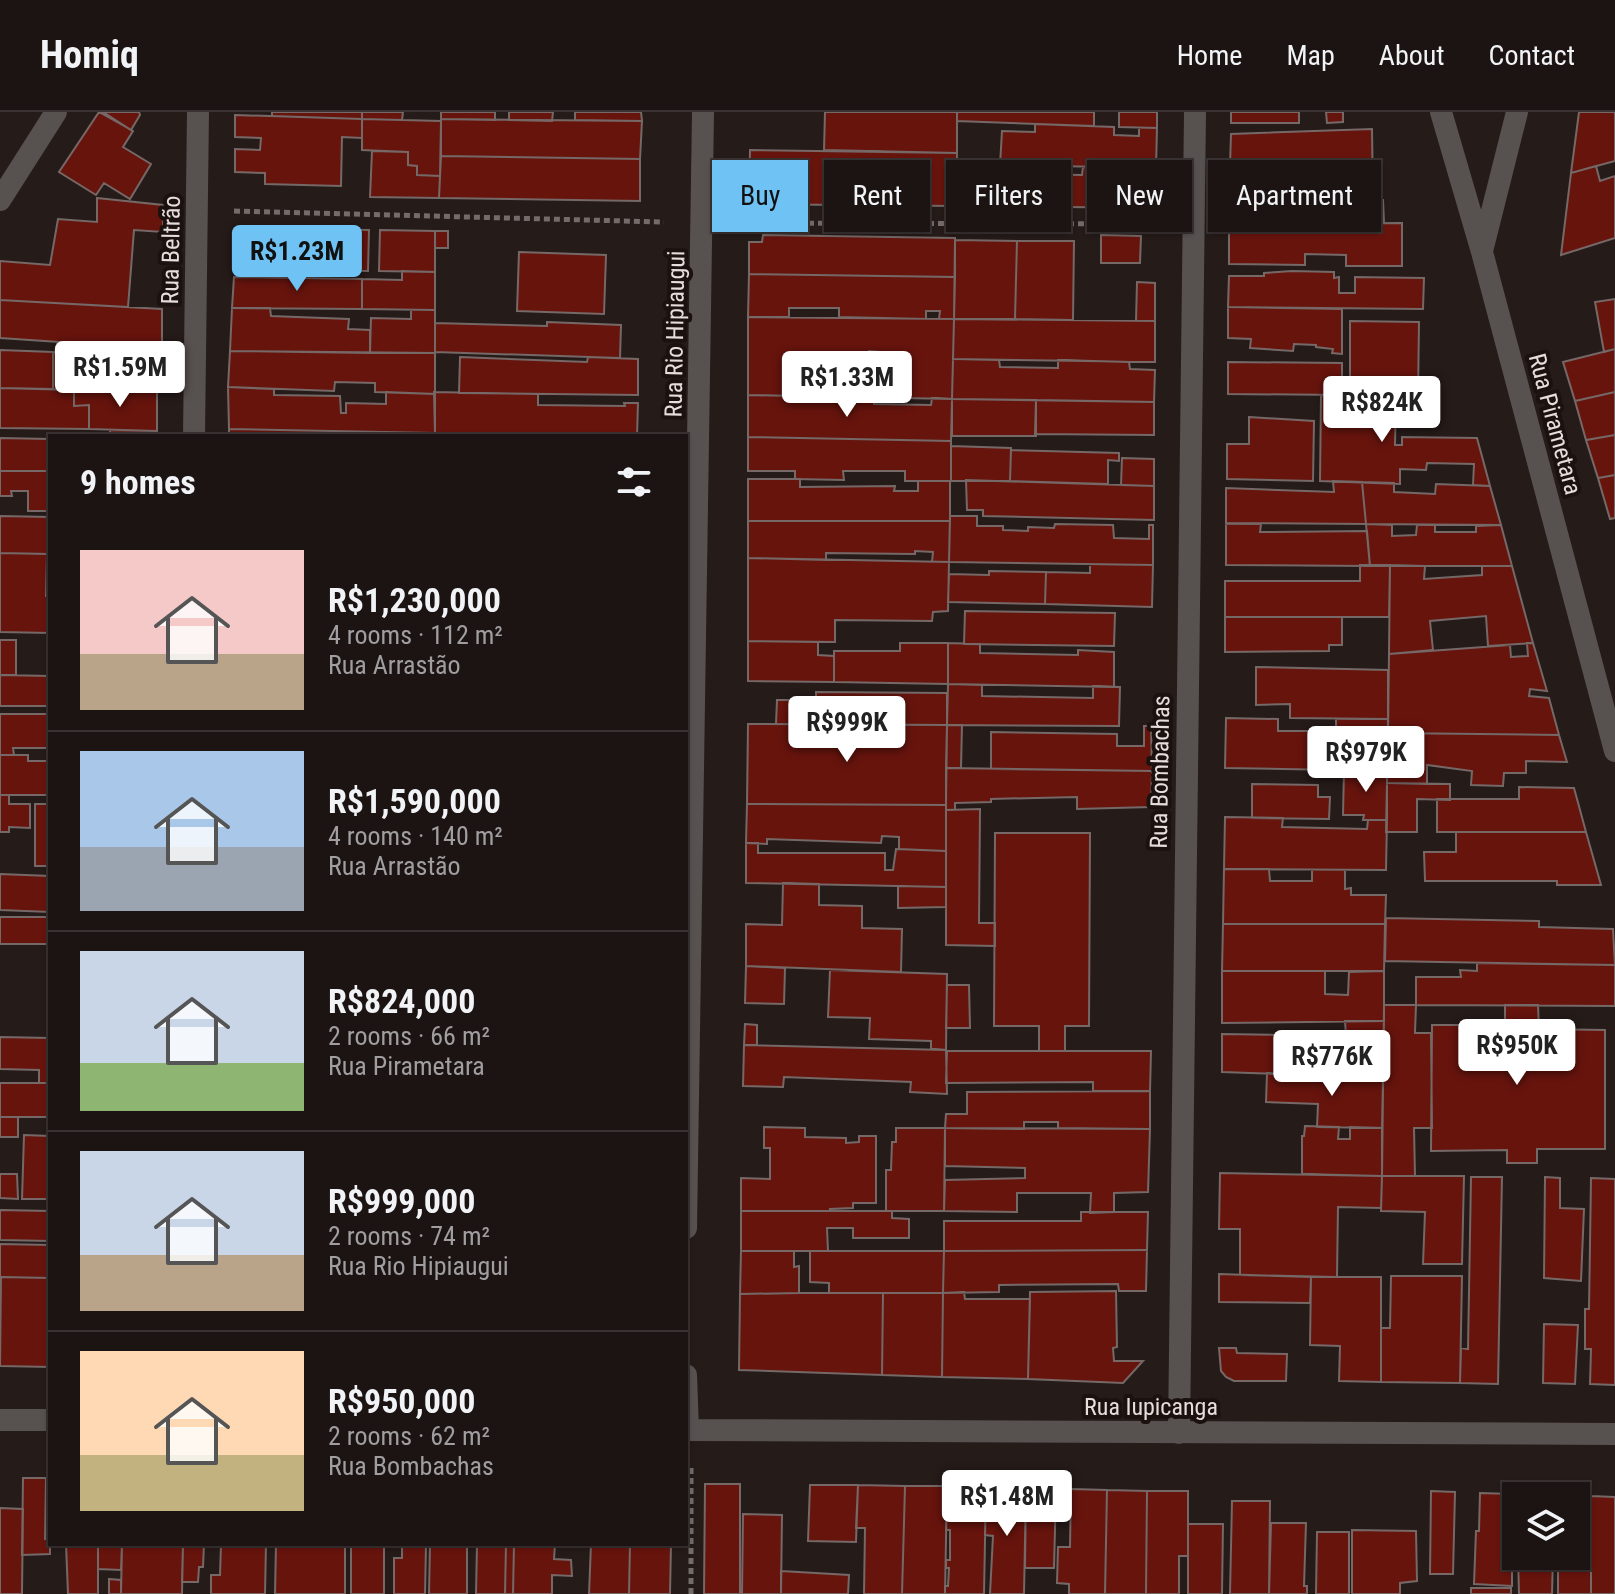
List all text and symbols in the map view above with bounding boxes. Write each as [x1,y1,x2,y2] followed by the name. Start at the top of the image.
[40,33,139,77] text: Homiq
[1177,39,1242,72] text: Home
[1286,39,1335,72] text: Map
[1379,39,1445,72] text: About
[1489,39,1575,72] text: Contact
[712,160,808,232] chip: Buy
[824,160,930,232] chip: Rent
[946,160,1071,232] chip: Filters
[1087,160,1192,232] chip: New
[1208,160,1381,232] chip: Apartment
[156,195,186,305] street label: Rua Beltrão
[223,225,371,293] pin: R$1.23M
[250,236,344,266] text: R$1.23M
[660,250,690,418] street label: Rua Rio Hipiaugui
[46,341,194,409] pin: R$1.59M
[1523,350,1587,498] street label: Rua Pirametara
[773,351,921,419] pin: R$1.33M
[73,352,167,382] text: R$1.59M
[800,362,894,392] text: R$1.33M
[1317,376,1447,444] pin: R$824K
[1341,387,1423,417] text: R$824K
[612,460,656,504] icon: filters
[80,462,196,502] text: 9 homes
[328,580,501,620] text: R$1,230,000
[144,582,240,678] icon: home
[328,620,503,650] text: 4 rooms · 112 m²
[328,650,461,680] text: Rua Arrastão
[1145,695,1175,849] street label: Rua Bombachas
[782,696,912,764] pin: R$999K
[806,707,888,737] text: R$999K
[1301,726,1431,794] pin: R$979K
[1325,737,1407,767] text: R$979K
[328,781,501,821] text: R$1,590,000
[144,783,240,879] icon: home
[328,821,503,851] text: 4 rooms · 140 m²
[328,851,461,881] text: Rua Arrastão
[328,981,475,1021] text: R$824,000
[144,983,240,1079] icon: home
[1452,1019,1582,1087] pin: R$950K
[328,1021,490,1051] text: 2 rooms · 66 m²
[1267,1030,1397,1098] pin: R$776K
[1476,1030,1558,1060] text: R$950K
[1291,1041,1373,1071] text: R$776K
[328,1051,485,1081] text: Rua Pirametara
[328,1181,475,1221] text: R$999,000
[144,1183,240,1279] icon: home
[328,1221,490,1251] text: 2 rooms · 74 m²
[328,1251,509,1281] text: Rua Rio Hipiaugui
[328,1381,475,1421] text: R$950,000
[144,1383,240,1479] icon: home
[1084,1393,1218,1421] street label: Rua Iupicanga
[328,1421,490,1451] text: 2 rooms · 62 m²
[328,1451,494,1481] text: Rua Bombachas
[933,1470,1081,1538] pin: R$1.48M
[960,1481,1054,1511] text: R$1.48M
[1502,1482,1590,1570] map controls
[1502,1482,1590,1570] button: layers

